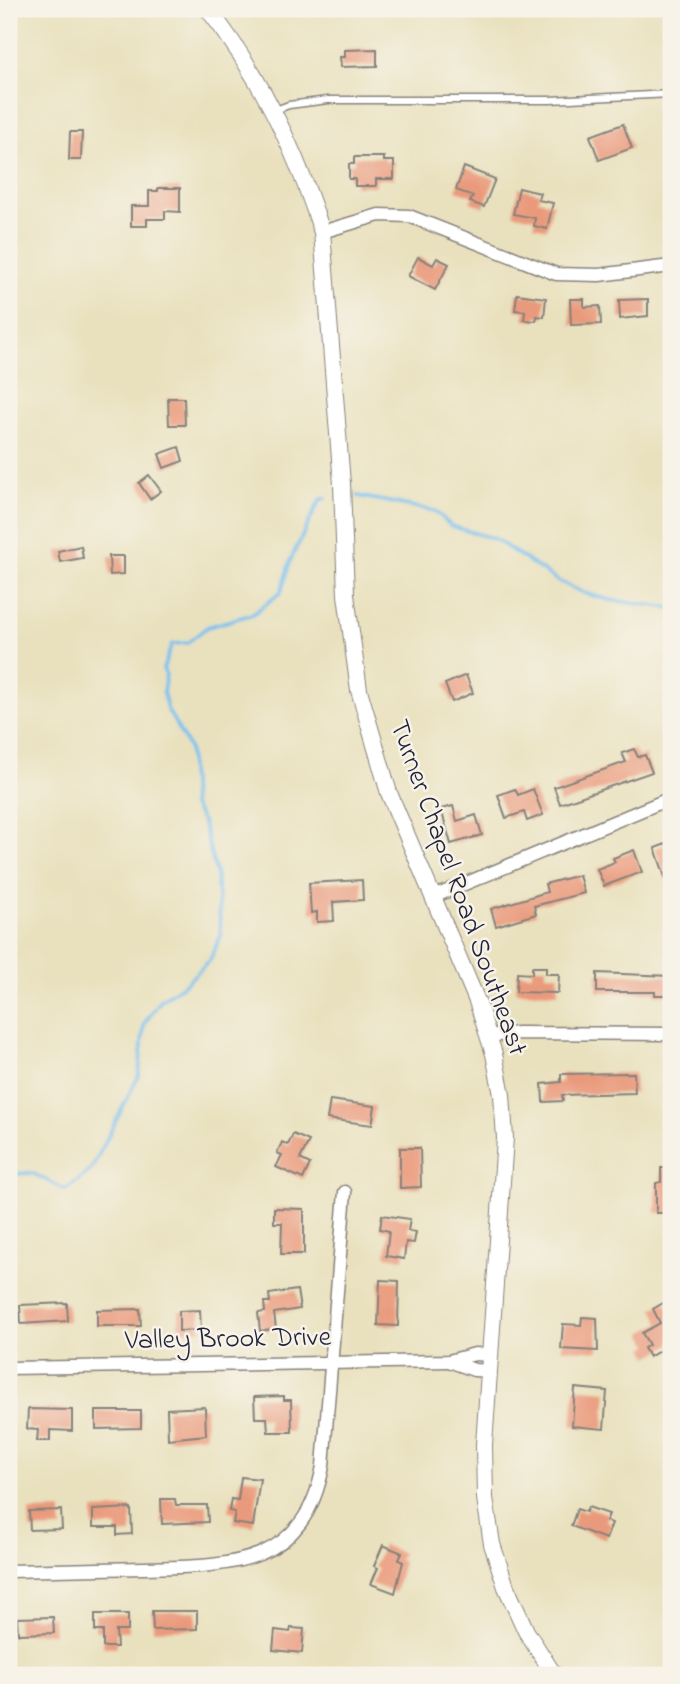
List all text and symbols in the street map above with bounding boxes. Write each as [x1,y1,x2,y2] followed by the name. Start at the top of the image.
[377,714,537,1062] street label: Turner Chapel Road Southeast
[123,1318,332,1362] street label: Valley Brook Drive

